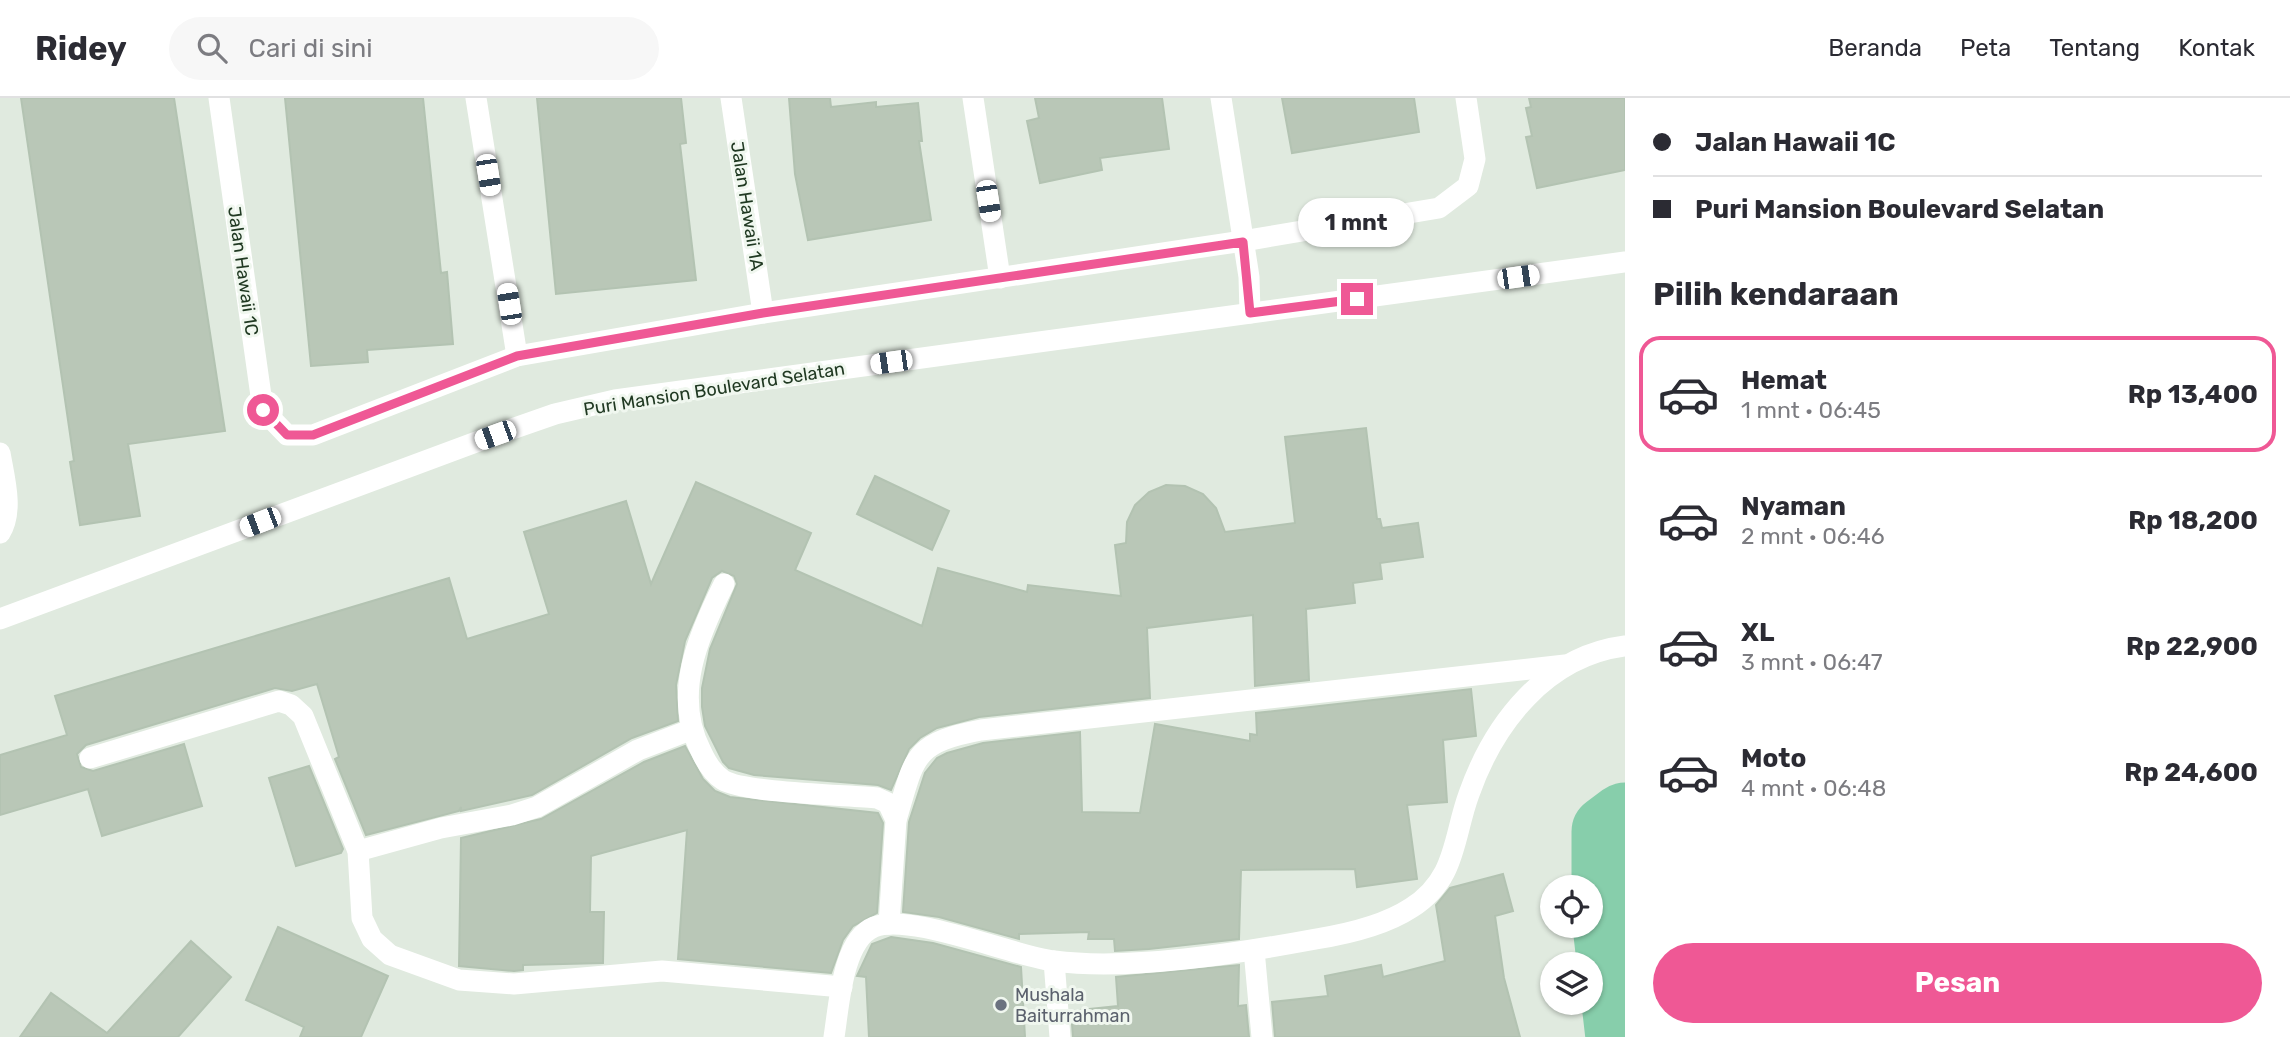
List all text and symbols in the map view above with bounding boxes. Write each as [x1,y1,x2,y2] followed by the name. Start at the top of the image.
[169,17,659,80] search box
[35,29,127,68] text: Ridey
[193,29,231,67] icon: search
[249,33,373,64] text: Cari di sini
[1828,34,1922,62] text: Beranda
[1960,34,2011,62] text: Peta
[2049,34,2140,62] text: Tentang
[2178,34,2255,62] text: Kontak
[1695,127,1896,158] text: Jalan Hawaii 1C
[726,140,768,272] street label: Jalan Hawaii 1A
[475,153,502,197] car
[975,179,1002,223] car
[1695,194,2104,225] text: Puri Mansion Boulevard Selatan
[1299,198,1415,246] callout: 1 mnt
[223,205,263,337] street label: Jalan Hawaii 1C
[1325,208,1387,236] text: 1 mnt
[1496,264,1541,290] car
[1653,275,1899,313] text: Pilih kendaraan
[496,282,523,326] car
[1341,283,1373,315] route end
[869,349,914,375] car
[582,357,846,421] street label: Puri Mansion Boulevard Selatan
[1657,363,1720,426] icon: car
[1741,365,1827,396] text: Hemat
[2128,379,2258,410] text: Rp 13,400
[247,394,279,426] route start
[1741,396,1881,424] text: 1 mnt · 06:45
[472,418,519,452] car
[1657,489,1720,552] icon: car
[1741,491,1846,522] text: Nyaman
[237,505,284,539] car
[2128,505,2258,536] text: Rp 18,200
[1741,522,1885,550] text: 2 mnt · 06:46
[1657,615,1720,678] icon: car
[1741,617,1774,648] text: XL
[2126,631,2258,662] text: Rp 22,900
[1741,648,1883,676] text: 3 mnt · 06:47
[1657,741,1720,804] icon: car
[1741,743,1806,774] text: Moto
[2124,757,2258,788] text: Rp 24,600
[1741,774,1886,802] text: 4 mnt · 06:48
[1540,875,1603,1015] map controls
[1540,875,1603,938] button: locate
[1653,943,2262,1023] button: Pesan
[1540,952,1603,1015] button: layers
[1015,984,1130,1027] place label: Mushala Baiturrahman
[993,997,1009,1013] marker: Mushala Baiturrahman

